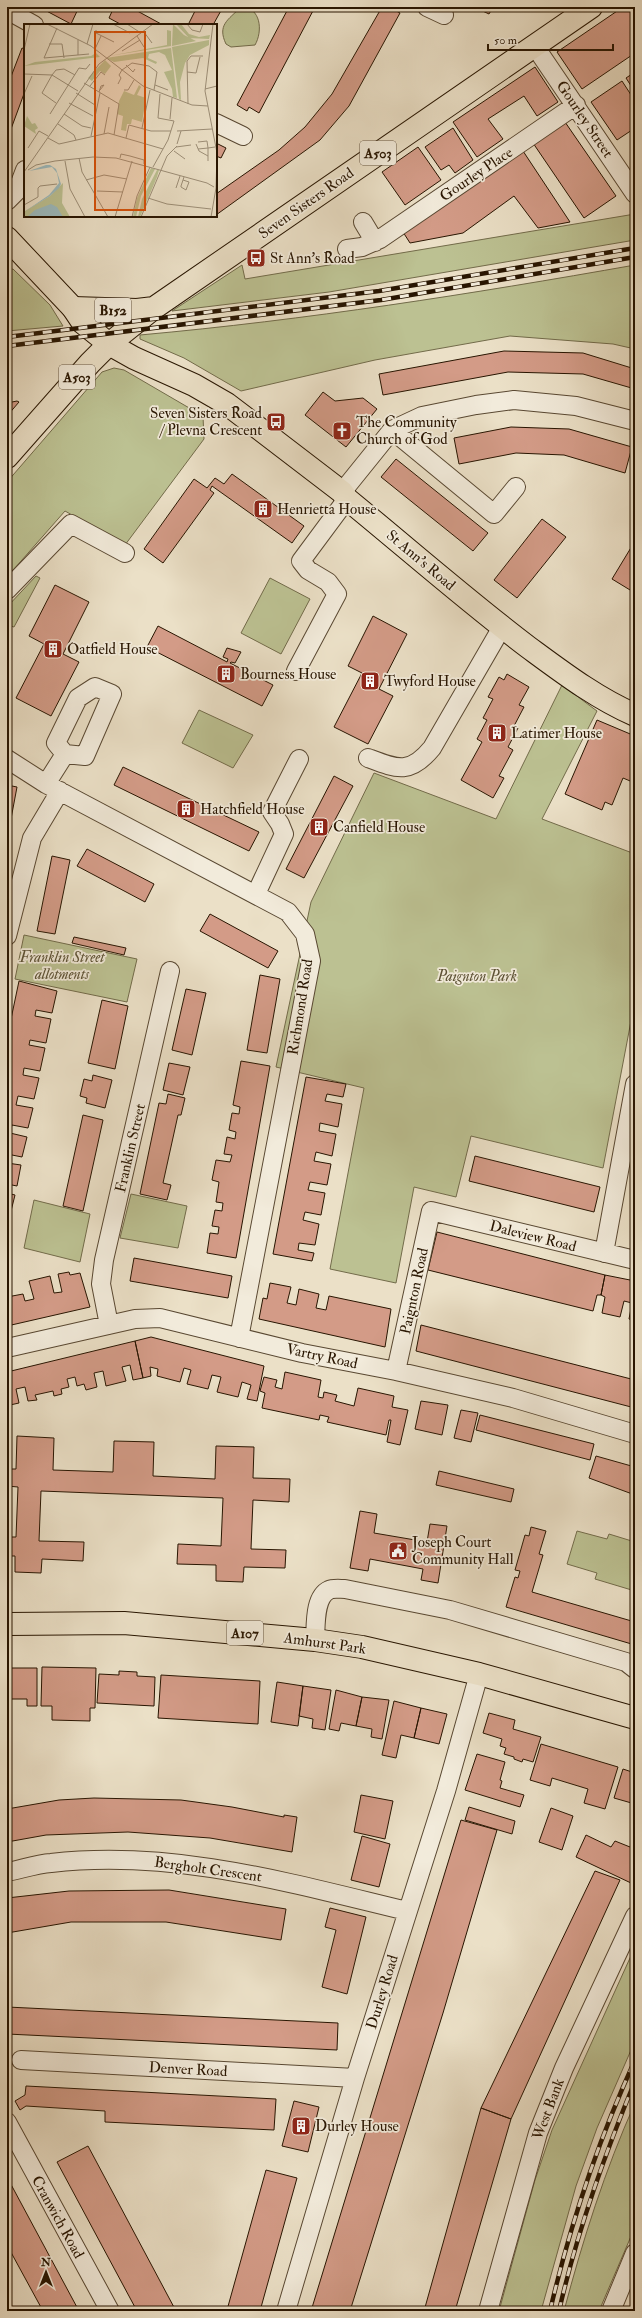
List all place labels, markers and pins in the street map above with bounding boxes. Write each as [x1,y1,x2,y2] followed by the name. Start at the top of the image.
[245,247,267,269] bus stop icon: St Ann's Road
[270,249,355,268] place label: St Ann's Road
[150,404,263,440] place label: Seven Sisters Road / Plevna Crescent
[265,411,287,433] bus stop icon: Seven Sisters Road / Plevna Crescent
[356,413,457,449] place label: The Community Church of God
[331,420,353,442] church icon: The Community Church of God
[252,498,274,520] building icon: Henrietta House
[277,500,376,519] place label: Henrietta House
[42,638,64,660] building icon: Oatfield House
[67,640,158,659] place label: Oatfield House
[215,663,237,685] building icon: Bourness House
[240,665,336,684] place label: Bourness House
[359,670,381,692] building icon: Twyford House
[384,672,476,691] place label: Twyford House
[486,722,508,744] building icon: Latimer House
[511,724,602,743] place label: Latimer House
[175,798,197,820] building icon: Hatchfield House
[200,800,305,819] place label: Hatchfield House
[308,816,330,838] building icon: Canfield House
[333,818,425,837] place label: Canfield House
[411,1533,514,1569] place label: Joseph Court Community Hall
[387,1540,409,1562] public building icon: Joseph Court Community Hall
[290,2115,312,2137] building icon: Durley House
[315,2117,399,2136] place label: Durley House

